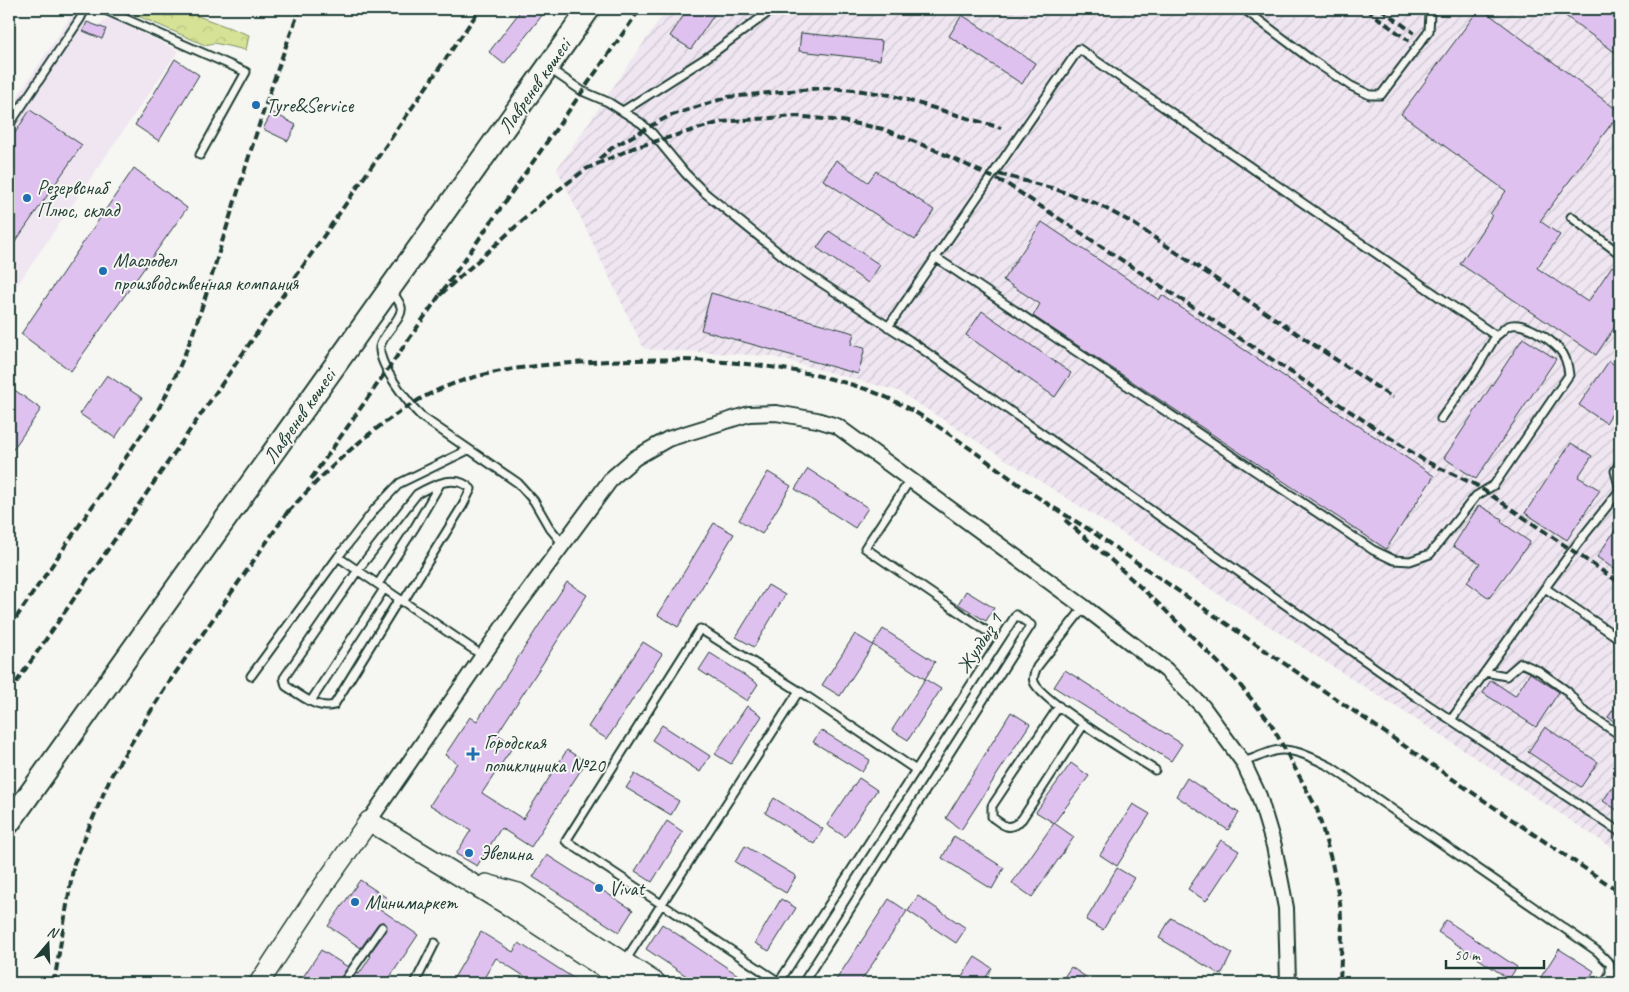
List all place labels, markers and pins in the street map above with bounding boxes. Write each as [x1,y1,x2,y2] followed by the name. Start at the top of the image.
[266,93,355,118] place label: Tyre&Service
[250,99,262,111] marker: Tyre&Service
[37,175,121,223] place label: Резервснаб Плюс, склад
[21,192,33,204] marker: Резервснаб Плюс, склад
[113,248,299,296] place label: Маслодел производственная компания
[97,265,109,277] marker: Маслодел производственная компания
[484,730,607,778] place label: Городская поликлиника №20
[466,747,480,761] marker: Городская поликлиника №20
[479,841,534,866] place label: Эвелина
[463,847,475,859] marker: Эвелина
[609,876,646,901] place label: Vivat
[593,882,605,894] marker: Vivat
[365,890,459,915] place label: Минимаркет
[349,896,361,908] marker: Минимаркет

